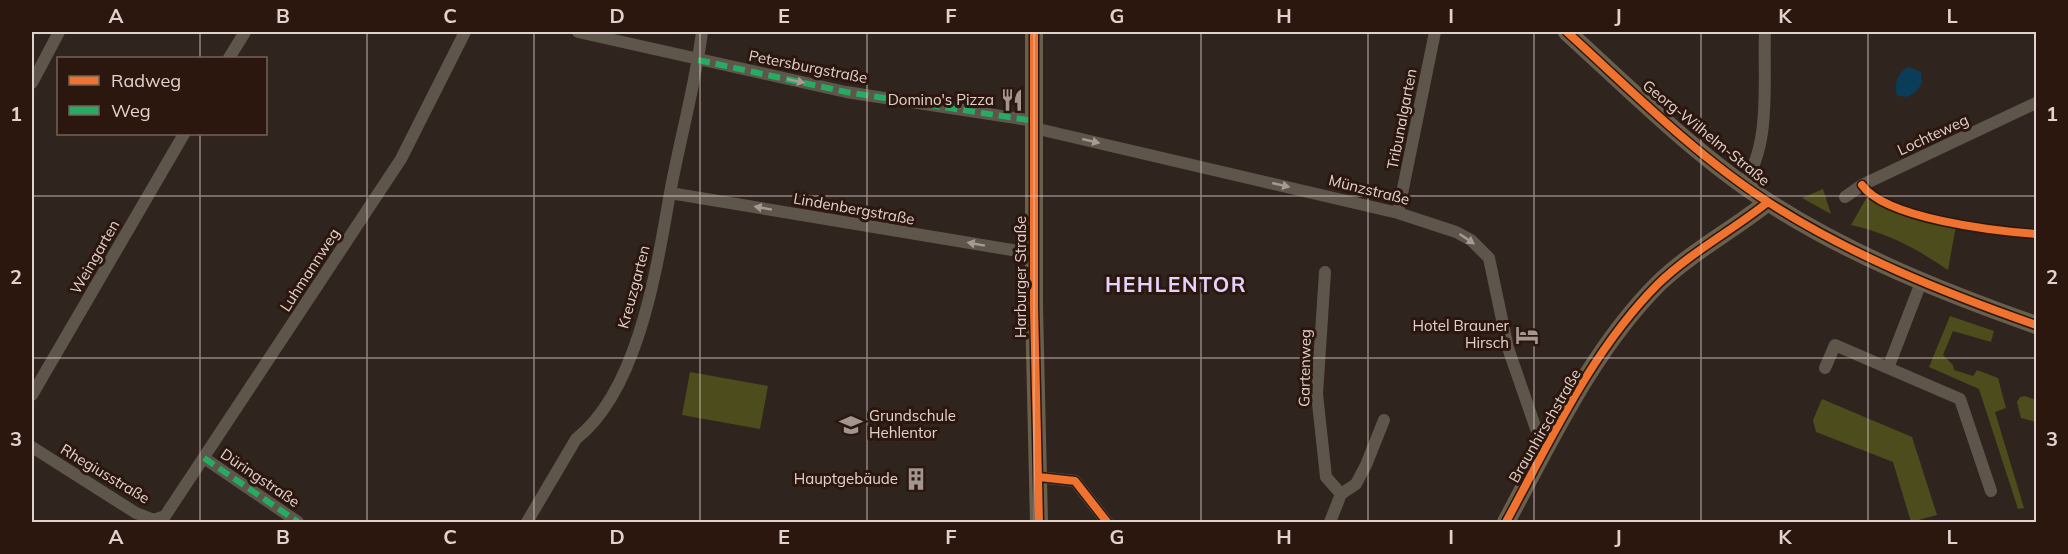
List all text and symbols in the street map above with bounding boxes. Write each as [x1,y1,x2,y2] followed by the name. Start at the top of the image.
[109,3,124,28] text: A
[276,3,290,28] text: B
[443,3,457,28] text: C
[609,3,625,28] text: D
[778,3,790,28] text: E
[945,3,957,28] text: F
[1110,3,1124,28] text: G
[1276,3,1292,28] text: H
[1448,3,1454,28] text: I
[1614,3,1622,28] text: J
[1778,3,1792,28] text: K
[1946,3,1958,28] text: L
[747,46,869,87] street label: Petersburgstraße
[57,57,267,135] legend
[1382,67,1421,171] street label: Tribunalgarten
[111,69,181,92] text: Radweg
[1639,75,1774,190] street label: Georg-Wilhelm-Straße
[787,77,806,86] one-way arrow
[999,87,1025,113] restaurant icon: Domino's Pizza
[888,90,994,109] place label: Domino's Pizza
[111,99,151,122] text: Weg
[10,101,22,126] text: 1
[2046,101,2058,126] text: 1
[1894,110,1971,159] street label: Lochteweg
[1082,137,1101,146] one-way arrow
[1327,170,1412,209] street label: Münzstraße
[1272,180,1290,190] one-way arrow
[792,188,916,229] street label: Lindenbergstraße
[753,204,772,213] one-way arrow
[66,216,123,297] street label: Weingarten
[1011,216,1030,338] street label: Harburger Straße
[276,225,343,315] street label: Luhmannweg
[1459,233,1475,245] one-way arrow
[966,239,985,248] one-way arrow
[613,243,654,331] street label: Kreuzgarten
[10,264,22,289] text: 2
[2046,264,2058,289] text: 2
[1105,271,1247,297] district label: HEHLENTOR
[1413,316,1510,352] place label: Hotel Brauner Hirsch
[1514,322,1540,348] hotel icon: Hotel Brauner Hirsch
[1294,329,1315,407] street label: Gartenweg
[1504,366,1585,486] street label: Braunhirschstraße
[869,406,956,442] place label: Grundschule Hehlentor
[838,412,864,438] school or university icon: Grundschule Hehlentor
[10,426,22,451] text: 3
[2046,426,2058,451] text: 3
[57,439,153,508] street label: Rhegiusstraße
[217,444,303,511] street label: Düringstraße
[903,466,929,492] building icon: Hauptgebäude
[794,469,898,488] place label: Hauptgebäude
[109,524,124,549] text: A
[276,524,290,549] text: B
[443,524,457,549] text: C
[609,524,625,549] text: D
[778,524,790,549] text: E
[945,524,957,549] text: F
[1110,524,1124,549] text: G
[1276,524,1292,549] text: H
[1448,524,1454,549] text: I
[1614,524,1622,549] text: J
[1778,524,1792,549] text: K
[1946,524,1958,549] text: L

